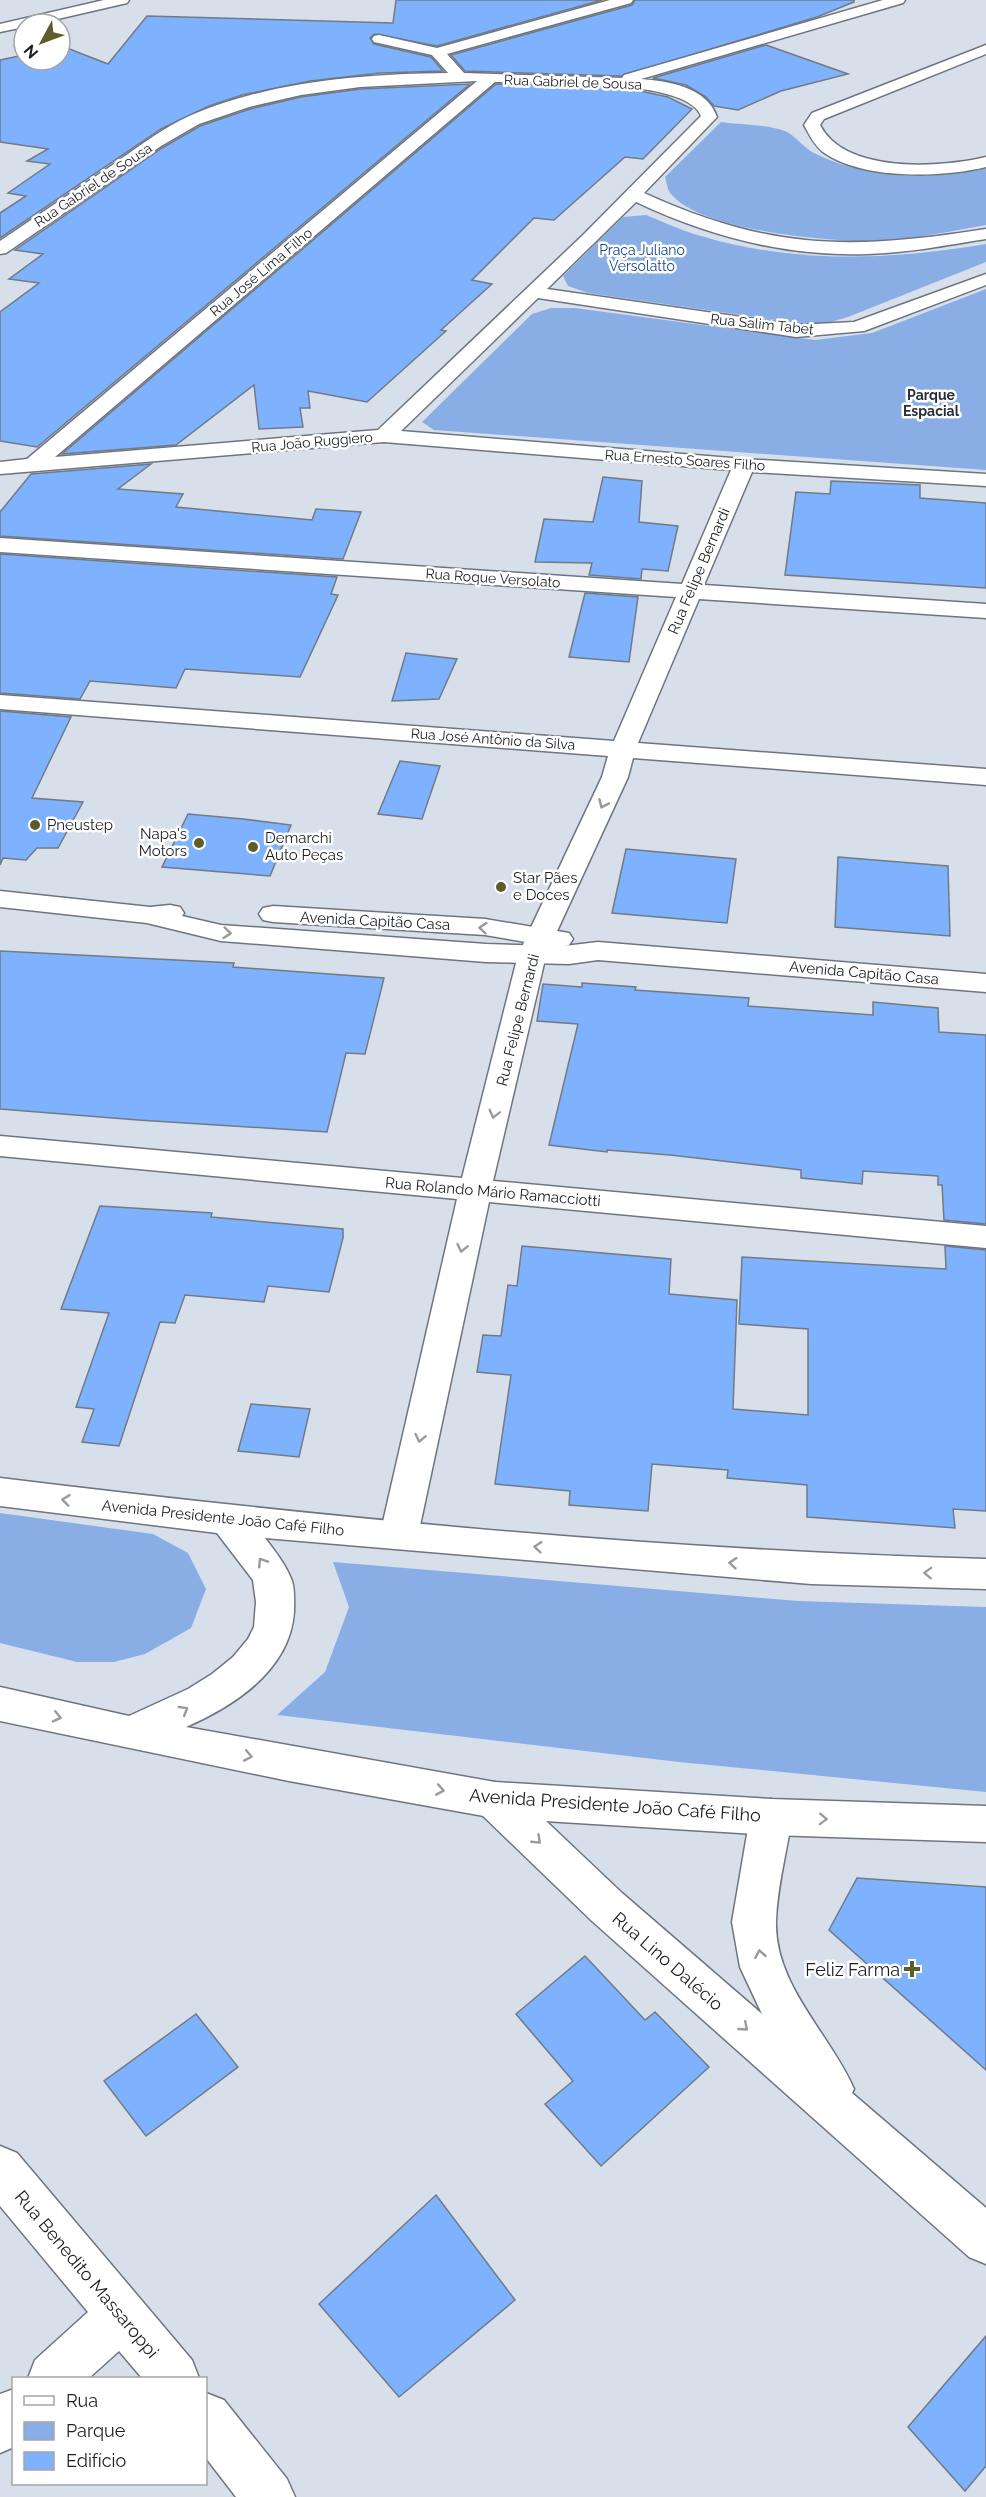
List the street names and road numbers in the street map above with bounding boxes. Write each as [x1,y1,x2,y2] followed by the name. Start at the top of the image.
[504,72,642,92] street label: Rua Gabriel de Sousa
[31,140,155,230] street label: Rua Gabriel de Sousa
[207,225,315,319] street label: Rua José Lima Filho
[710,311,815,337] street label: Rua Salim Tabet
[251,429,373,455] street label: Rua João Ruggiero
[604,446,766,474] street label: Rua Ernesto Soares Filho
[664,505,734,637] street label: Rua Felipe Bernardi
[425,565,561,591] street label: Rua Roque Versolato
[410,725,576,753] street label: Rua José Antônio da Silva
[299,908,451,934] street label: Avenida Capitão Casa
[493,952,543,1088] street label: Rua Felipe Bernardi
[788,957,940,989] street label: Avenida Capitão Casa
[384,1174,602,1210] street label: Rua Rolando Mário Ramacciotti
[101,1496,345,1540] street label: Avenida Presidente João Café Filho
[468,1784,762,1826] street label: Avenida Presidente João Café Filho
[608,1907,728,2015] street label: Rua Lino Dalécio
[11,2186,163,2362] street label: Rua Benedito Massaroppi

